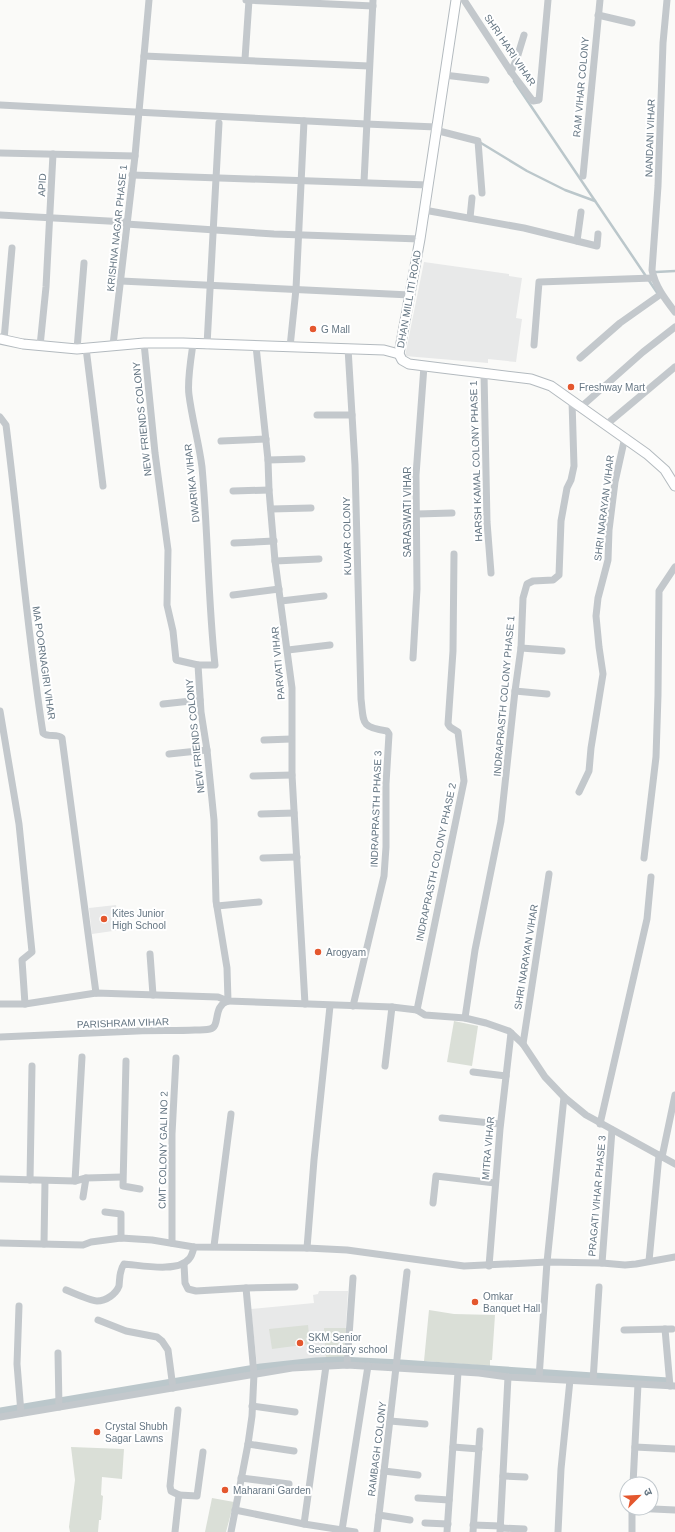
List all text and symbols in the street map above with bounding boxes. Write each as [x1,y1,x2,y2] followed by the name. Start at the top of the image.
[482,12,538,88] street label: SHRI HARI VIHAR
[571,36,591,138] street label: RAM VIHAR COLONY
[643,99,657,177] street label: NANDANI VIHAR
[105,164,129,292] street label: KRISHNA NAGAR PHASE 1
[36,173,48,197] street label: APID
[395,249,423,349] street label: DHAN MILL ITI ROAD
[308,324,318,334] marker: G Mall
[321,324,350,335] place label: G Mall
[130,361,153,477] street label: NEW FRIENDS COLONY
[468,380,484,542] street label: HARSH KAMAL COLONY PHASE 1
[566,382,576,392] marker: Freshway Mart
[579,382,645,393] place label: Freshway Mart
[182,443,202,523] street label: DWARIKA VIHAR
[592,454,616,562] street label: SHRI NARAYAN VIHAR
[402,466,413,558] street label: SARASWATI VIHAR
[341,496,353,575] street label: KUVAR COLONY
[31,606,57,720] street label: MA POORNAGIRI VIHAR
[491,615,517,777] street label: INDRAPRASTH COLONY PHASE 1
[269,626,287,700] street label: PARVATI VIHAR
[183,678,206,794] street label: NEW FRIENDS COLONY
[368,750,384,868] street label: INDRAPRASTH PHASE 3
[414,781,458,942] street label: INDRAPRASTH COLONY PHASE 2
[512,903,540,1011] street label: SHRI NARAYAN VIHAR
[112,908,166,931] place label: Kites Junior High School
[99,914,109,924] marker: Kites Junior High School
[313,947,323,957] marker: Arogyam
[326,947,366,958] place label: Arogyam
[77,1016,169,1030] street label: PARISHRAM VIHAR
[156,1090,170,1209] street label: CMT COLONY GALI NO 2
[480,1116,496,1180] street label: MITRA VIHAR
[586,1135,608,1257] street label: PRAGATI VIHAR PHASE 3
[483,1291,540,1314] place label: Omkar Banquet Hall
[470,1297,480,1307] marker: Omkar Banquet Hall
[308,1332,388,1355] place label: SKM Senior Secondary school
[295,1338,305,1348] marker: SKM Senior Secondary school
[366,1401,388,1497] street label: RAMBAGH COLONY
[105,1421,168,1444] place label: Crystal Shubh Sagar Lawns
[92,1427,102,1437] marker: Crystal Shubh Sagar Lawns
[619,1476,659,1516] north arrow
[220,1485,230,1495] marker: Maharani Garden
[233,1485,311,1496] place label: Maharani Garden
[641,1487,655,1498] text: उ

